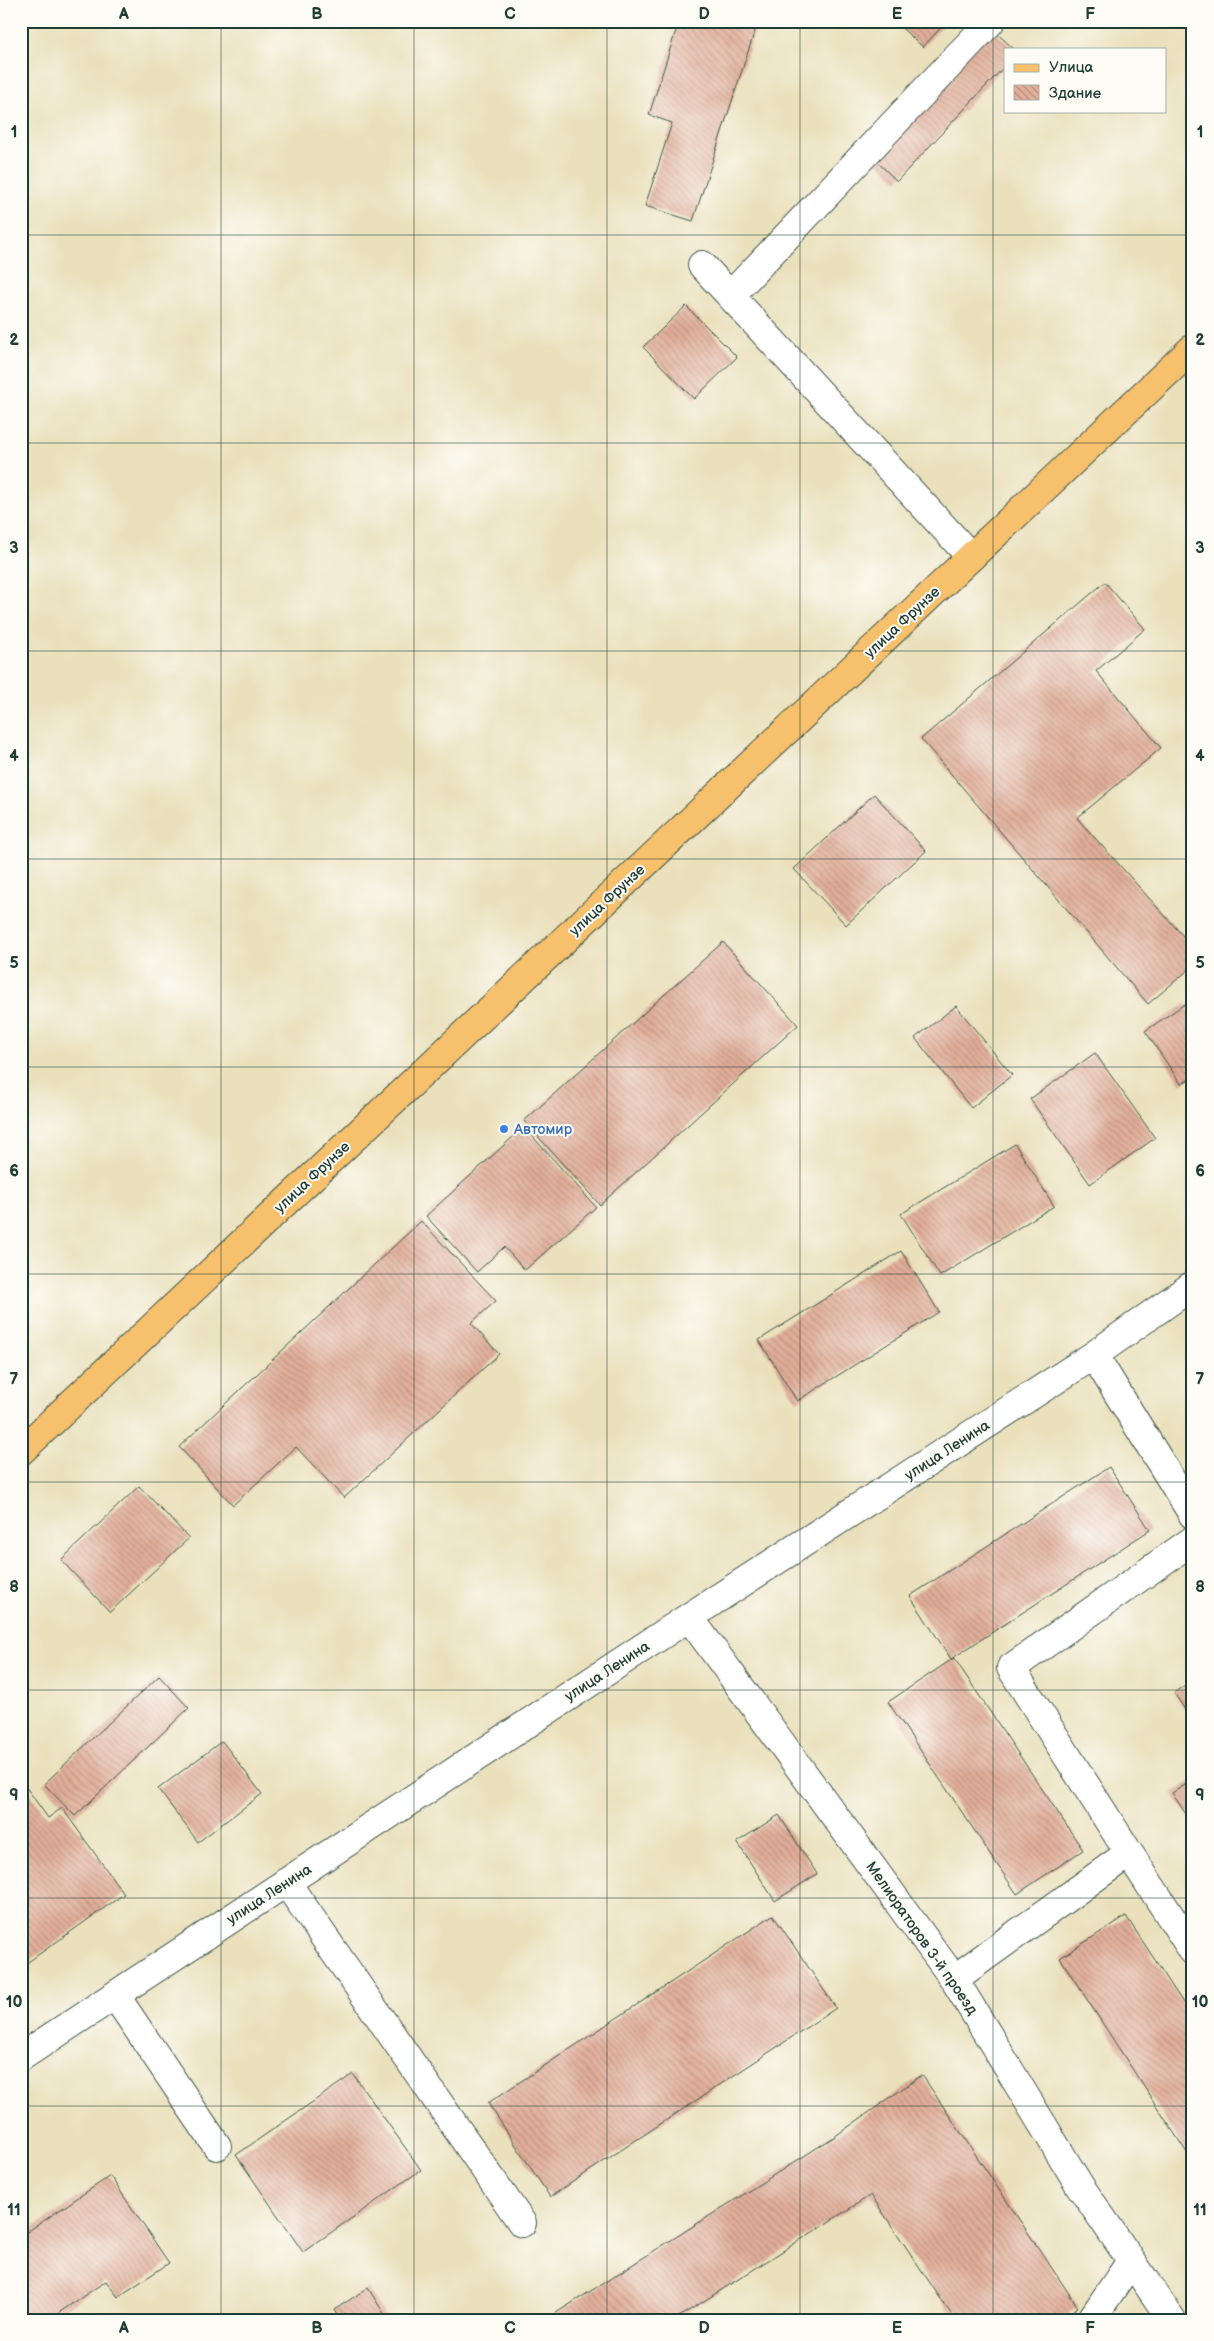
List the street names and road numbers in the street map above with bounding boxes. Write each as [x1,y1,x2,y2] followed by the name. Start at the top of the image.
[861,582,944,662] street label: улица Фрунзе
[566,860,649,940] street label: улица Фрунзе
[271,1137,354,1217] street label: улица Фрунзе
[901,1416,994,1485] street label: улица Ленина
[561,1637,654,1706] street label: улица Ленина
[861,1858,982,2019] street label: Мелиораторов 3-й проезд
[223,1860,316,1929] street label: улица Ленина

